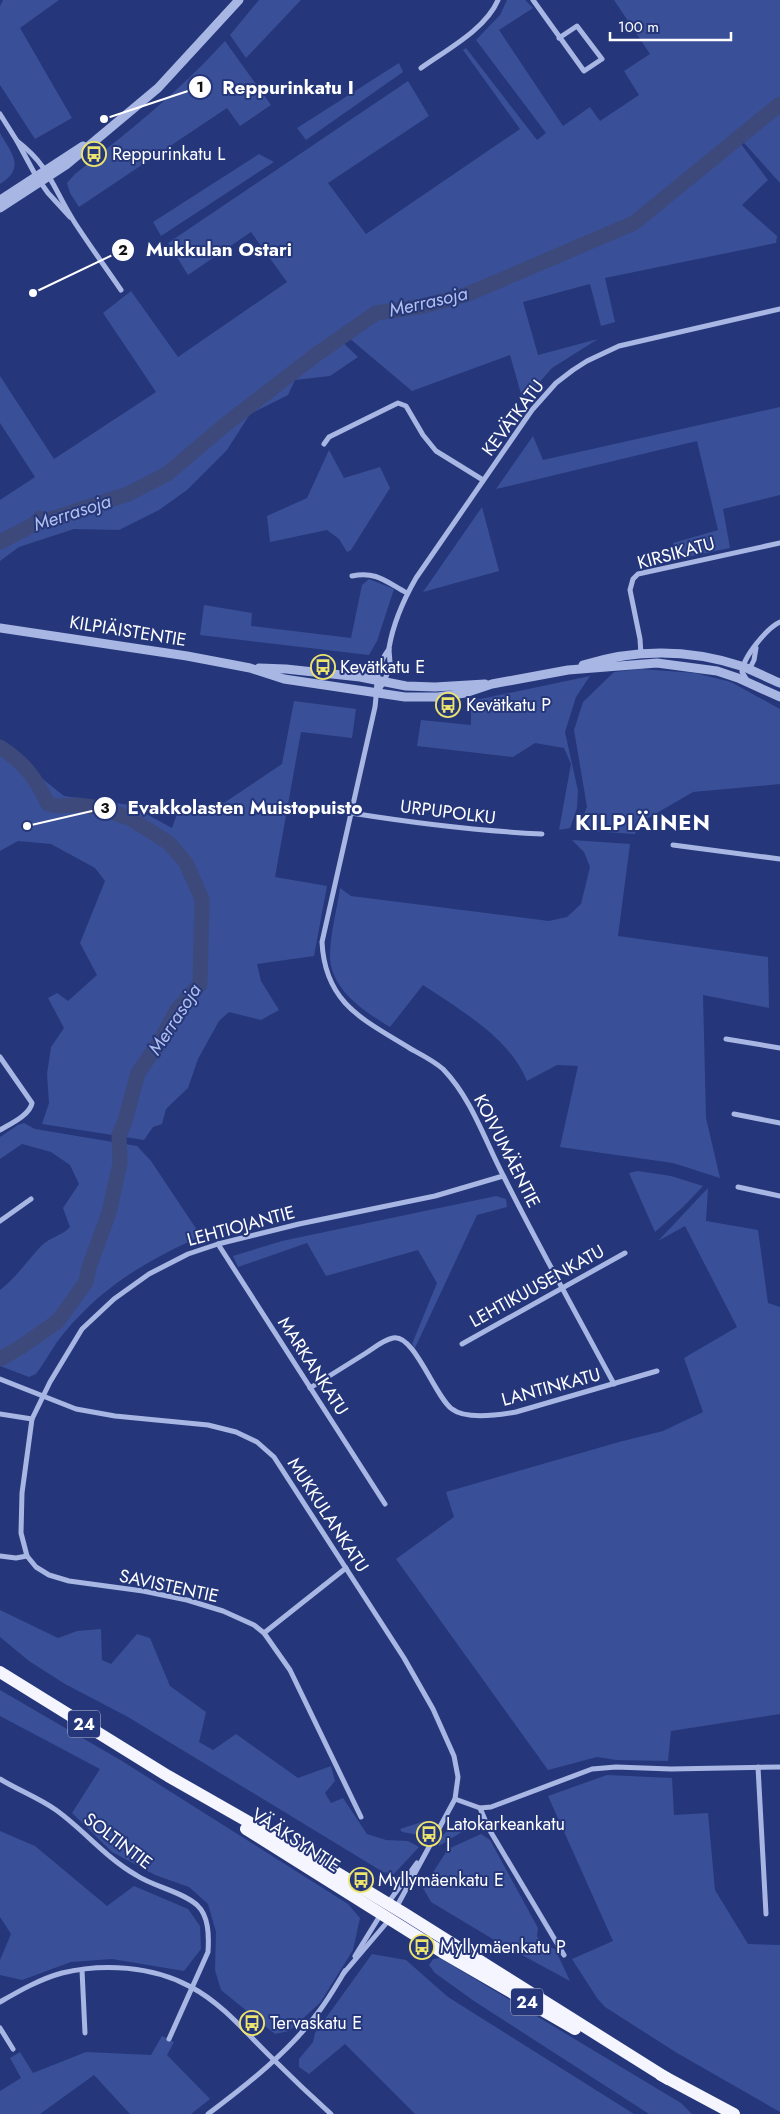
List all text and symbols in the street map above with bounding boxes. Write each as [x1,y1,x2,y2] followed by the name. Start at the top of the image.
[610,10,731,42] scale bar
[618,16,659,38] text: 100 m
[187,70,364,104] callout: Reppurinkatu I
[222,74,354,101] text: Reppurinkatu I
[196,76,204,98] text: 1
[81,141,107,167] bus stop icon: Reppurinkatu L
[112,141,225,167] place label: Reppurinkatu L
[111,233,302,267] callout: Mukkulan Ostari
[146,236,292,263] text: Mukkulan Ostari
[118,239,128,261] text: 2
[386,279,471,324] water label: Merrasoja
[476,374,550,462] street label: KEVÄTKATU
[30,487,115,538] water label: Merrasoja
[634,530,718,576] street label: KIRSIKATU
[68,609,188,653] street label: KILPIÄISTENTIE
[310,654,336,680] bus stop icon: Kevätkatu E
[340,654,425,680] place label: Kevätkatu E
[435,692,461,718] bus stop icon: Kevätkatu P
[466,692,551,718] place label: Kevätkatu P
[92,791,372,825] callout: Evakkolasten Muistopuisto
[399,793,497,831] street label: URPUPOLKU
[128,794,362,821] text: Evakkolasten Muistopuisto
[100,797,110,819] text: 3
[575,806,711,838] district label: KILPIÄINEN
[141,978,208,1060] water label: Merrasoja
[467,1090,547,1212] street label: KOIVUMÄENTIE
[184,1199,298,1253] street label: LEHTIOJANTIE
[465,1238,609,1334] street label: LEHTIKUUSENKATU
[271,1312,355,1420] street label: MARKANKATU
[499,1361,603,1413] street label: LANTINKATU
[281,1452,375,1578] street label: MUKKULANKATU
[117,1563,221,1609] street label: SAVISTENTIE
[68,1710,100,1738] road number: 24
[247,1802,345,1878] street label: VÄÄKSYNTIE
[78,1806,158,1876] street label: SOLTINTIE
[446,1811,565,1858] place label: Latokarkeankatu I
[416,1821,442,1847] bus stop icon: Latokarkeankatu I
[348,1867,374,1893] bus stop icon: Myllymäenkatu E
[378,1867,504,1893] place label: Myllymäenkatu E
[409,1934,435,1960] bus stop icon: Myllymäenkatu P
[440,1934,566,1960] place label: Myllymäenkatu P
[511,1988,543,2015] road number: 24
[239,2010,265,2036] bus stop icon: Tervaskatu E
[270,2010,362,2036] place label: Tervaskatu E

